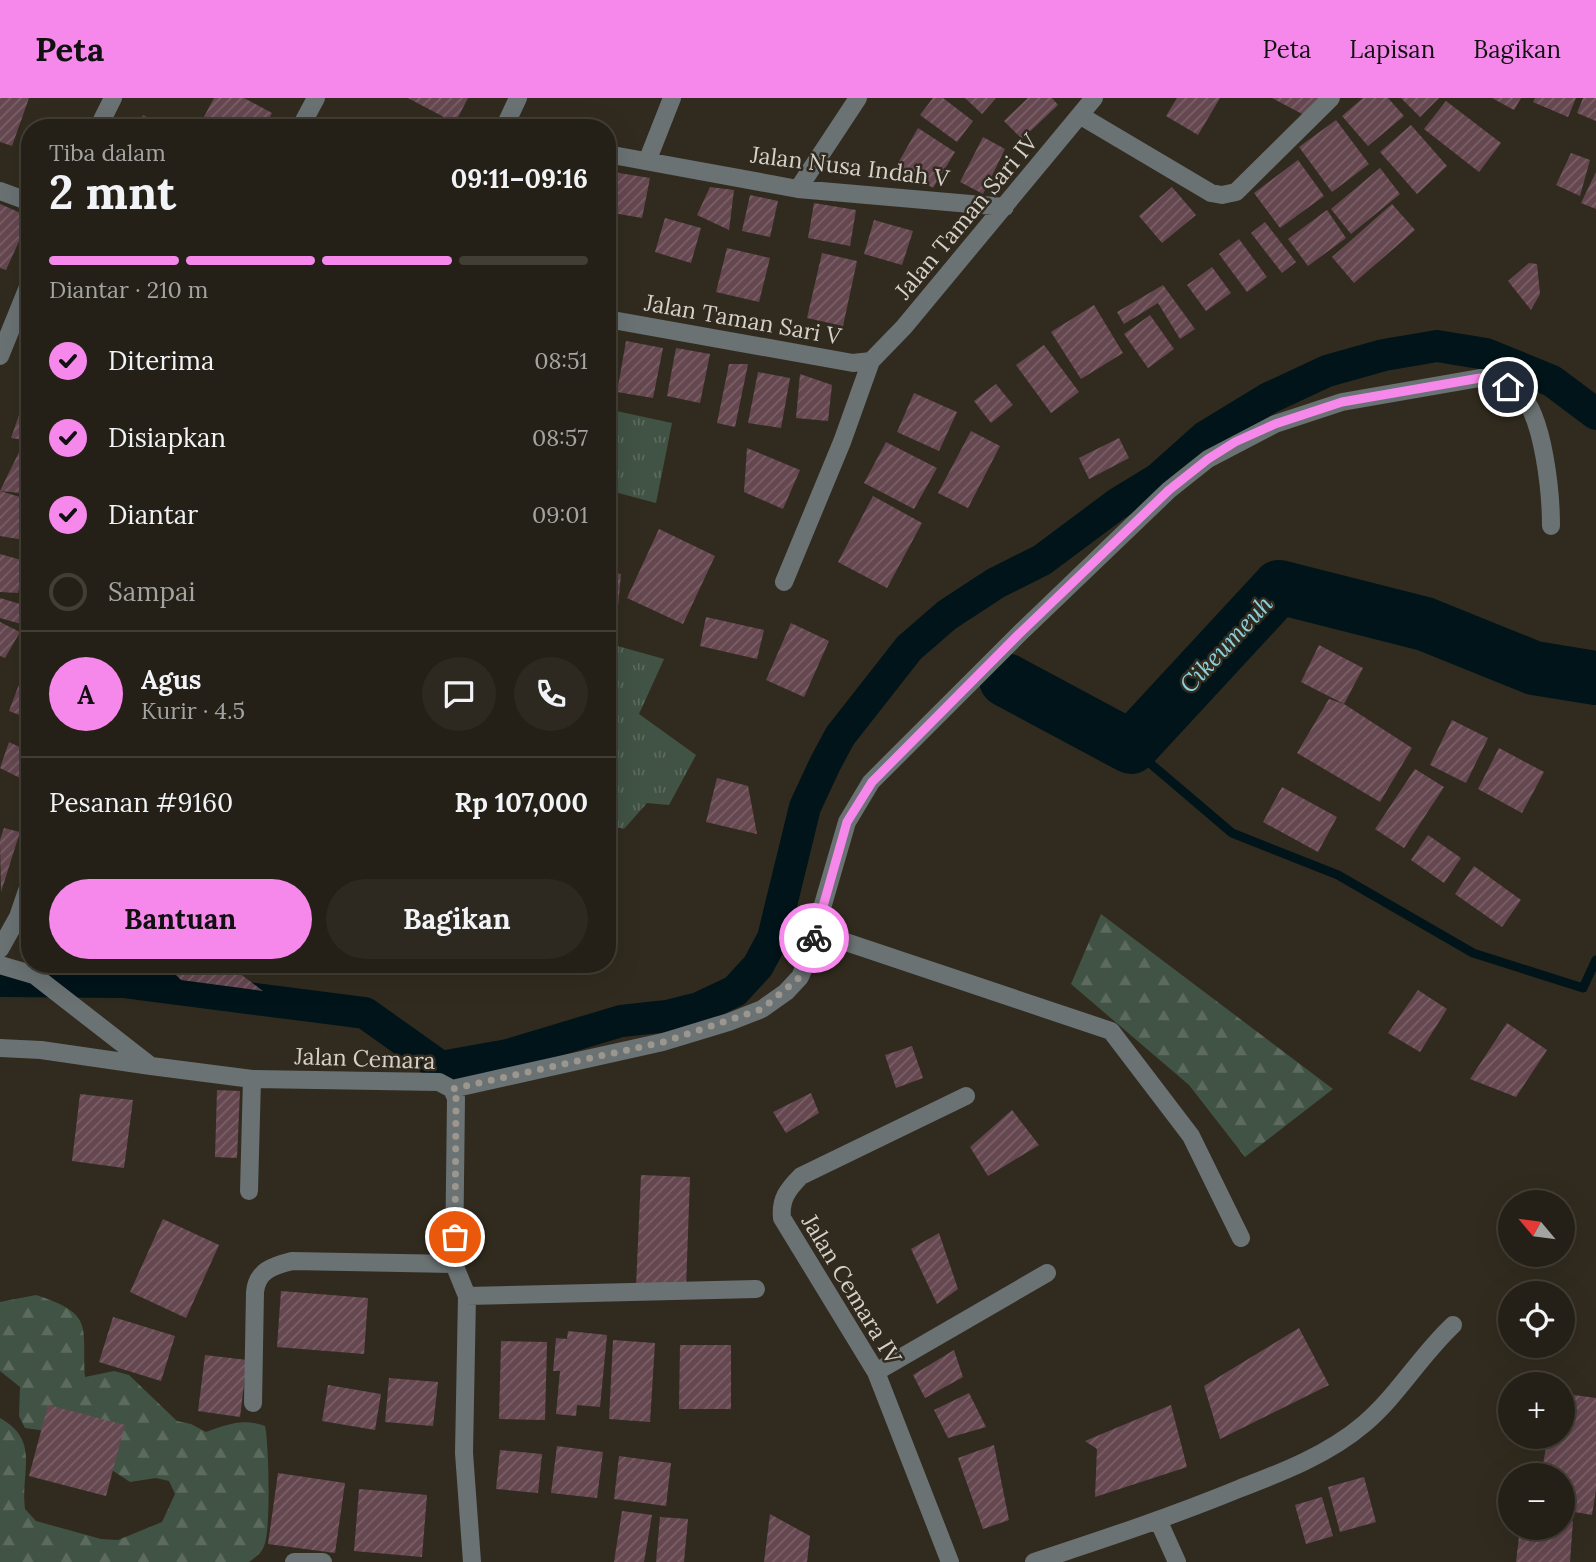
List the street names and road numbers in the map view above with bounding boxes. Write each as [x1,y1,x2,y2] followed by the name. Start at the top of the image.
[888,127,1044,305] street label: Jalan Taman Sari IV
[748,139,952,193] street label: Jalan Nusa Indah V
[641,287,845,351] street label: Jalan Taman Sari V
[293,1041,436,1075] street label: Jalan Cemara
[795,1208,909,1370] street label: Jalan Cemara IV

